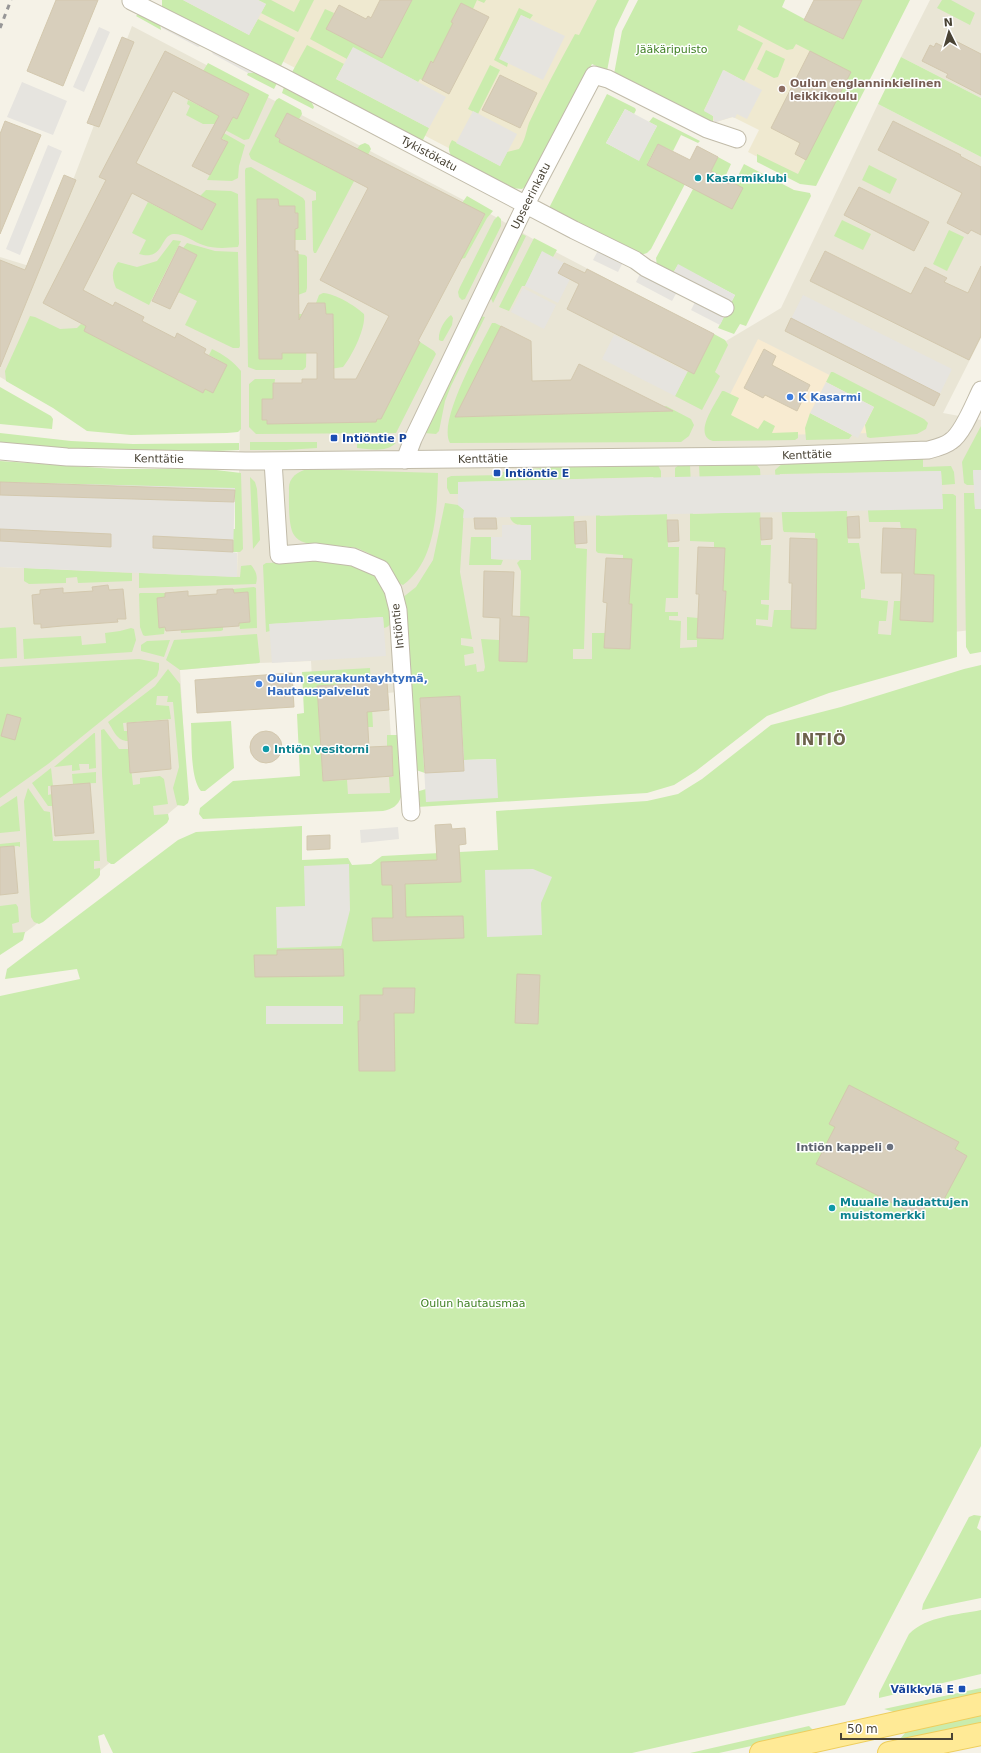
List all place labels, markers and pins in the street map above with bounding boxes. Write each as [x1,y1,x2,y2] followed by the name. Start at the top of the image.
[790,77,941,103] place label: Oulun englanninkielinen leikkikoulu
[777,84,787,94] marker: Oulun englanninkielinen leikkikoulu
[706,172,787,185] place label: Kasarmiklubi
[693,173,703,183] marker: Kasarmiklubi
[798,391,861,404] place label: K Kasarmi
[785,392,795,402] marker: K Kasarmi
[342,432,407,445] place label: Intiöntie P
[329,433,339,443] marker: Intiöntie P
[505,467,569,480] place label: Intiöntie E
[492,468,502,478] marker: Intiöntie E
[267,672,428,698] place label: Oulun seurakuntayhtymä, Hautauspalvelut
[254,679,264,689] marker: Oulun seurakuntayhtymä, Hautauspalvelut
[274,743,369,756] place label: Intiön vesitorni
[261,744,271,754] marker: Intiön vesitorni
[796,1141,882,1154] place label: Intiön kappeli
[885,1142,895,1152] marker: Intiön kappeli
[840,1196,969,1222] place label: Muualle haudattujen muistomerkki
[827,1203,837,1213] marker: Muualle haudattujen muistomerkki
[891,1683,954,1696] place label: Välkkylä E
[957,1684,967,1694] marker: Välkkylä E

